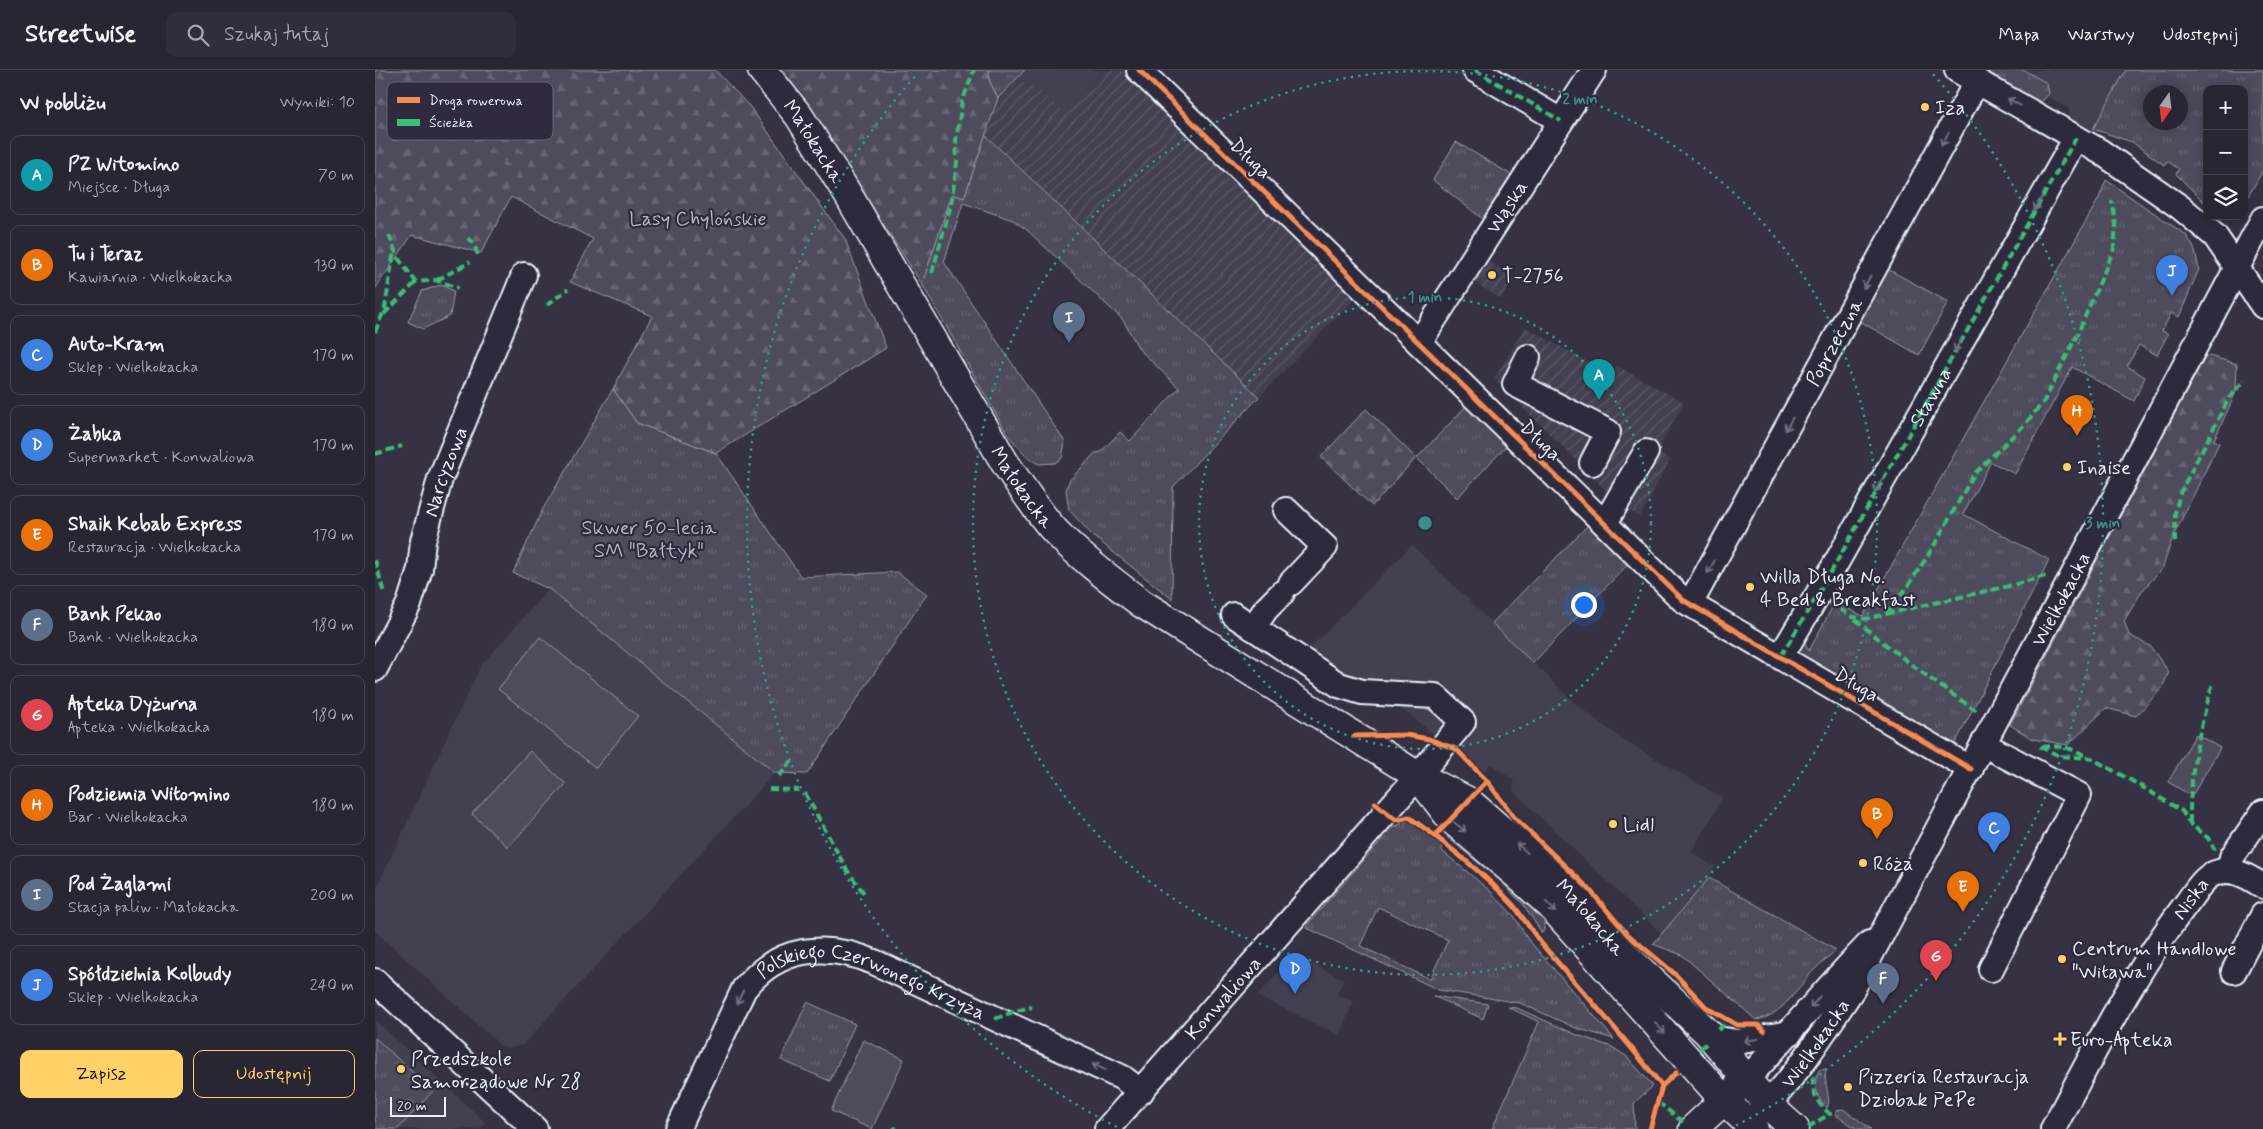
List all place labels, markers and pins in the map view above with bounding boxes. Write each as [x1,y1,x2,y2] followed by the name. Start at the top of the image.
[1935,95,1965,122] place label: Iza
[1919,101,1931,113] marker: Iza
[2156,255,2188,296] pin: J
[1502,263,1564,290] place label: T-2756
[1486,269,1498,281] marker: T-2756
[1053,302,1085,343] pin: I
[1583,359,1615,400] pin: A
[2061,395,2093,436] pin: H
[2077,455,2131,482] place label: Inaise
[2061,461,2073,473] marker: Inaise
[1416,514,1434,532] centre of rings
[1760,564,1916,614] place label: Willa Długa No. 4 Bed & Breakfast
[1744,581,1756,593] marker: Willa Długa No. 4 Bed & Breakfast
[1861,798,1893,839] pin: B
[1623,812,1654,839] place label: Lidl
[1978,812,2010,853] pin: C
[1607,818,1619,830] marker: Lidl
[1873,851,1913,878] place label: Róża
[1857,857,1869,869] marker: Róża
[1947,871,1979,912] pin: E
[2072,936,2237,986] place label: Centrum Handlowe "Witawa"
[1920,940,1952,981] pin: G
[1279,953,1311,994] pin: D
[2056,953,2068,965] marker: Centrum Handlowe "Witawa"
[1867,963,1899,1004] pin: F
[2070,1027,2173,1055] place label: Euro-Apteka
[2054,1033,2066,1045] marker: Euro-Apteka
[411,1046,581,1096] place label: Przedszkole Samorządowe Nr 28
[395,1063,407,1075] marker: Przedszkole Samorządowe Nr 28
[1858,1064,2029,1114] place label: Pizzeria Restauracja Dziobak PePe
[1842,1081,1854,1093] marker: Pizzeria Restauracja Dziobak PePe

